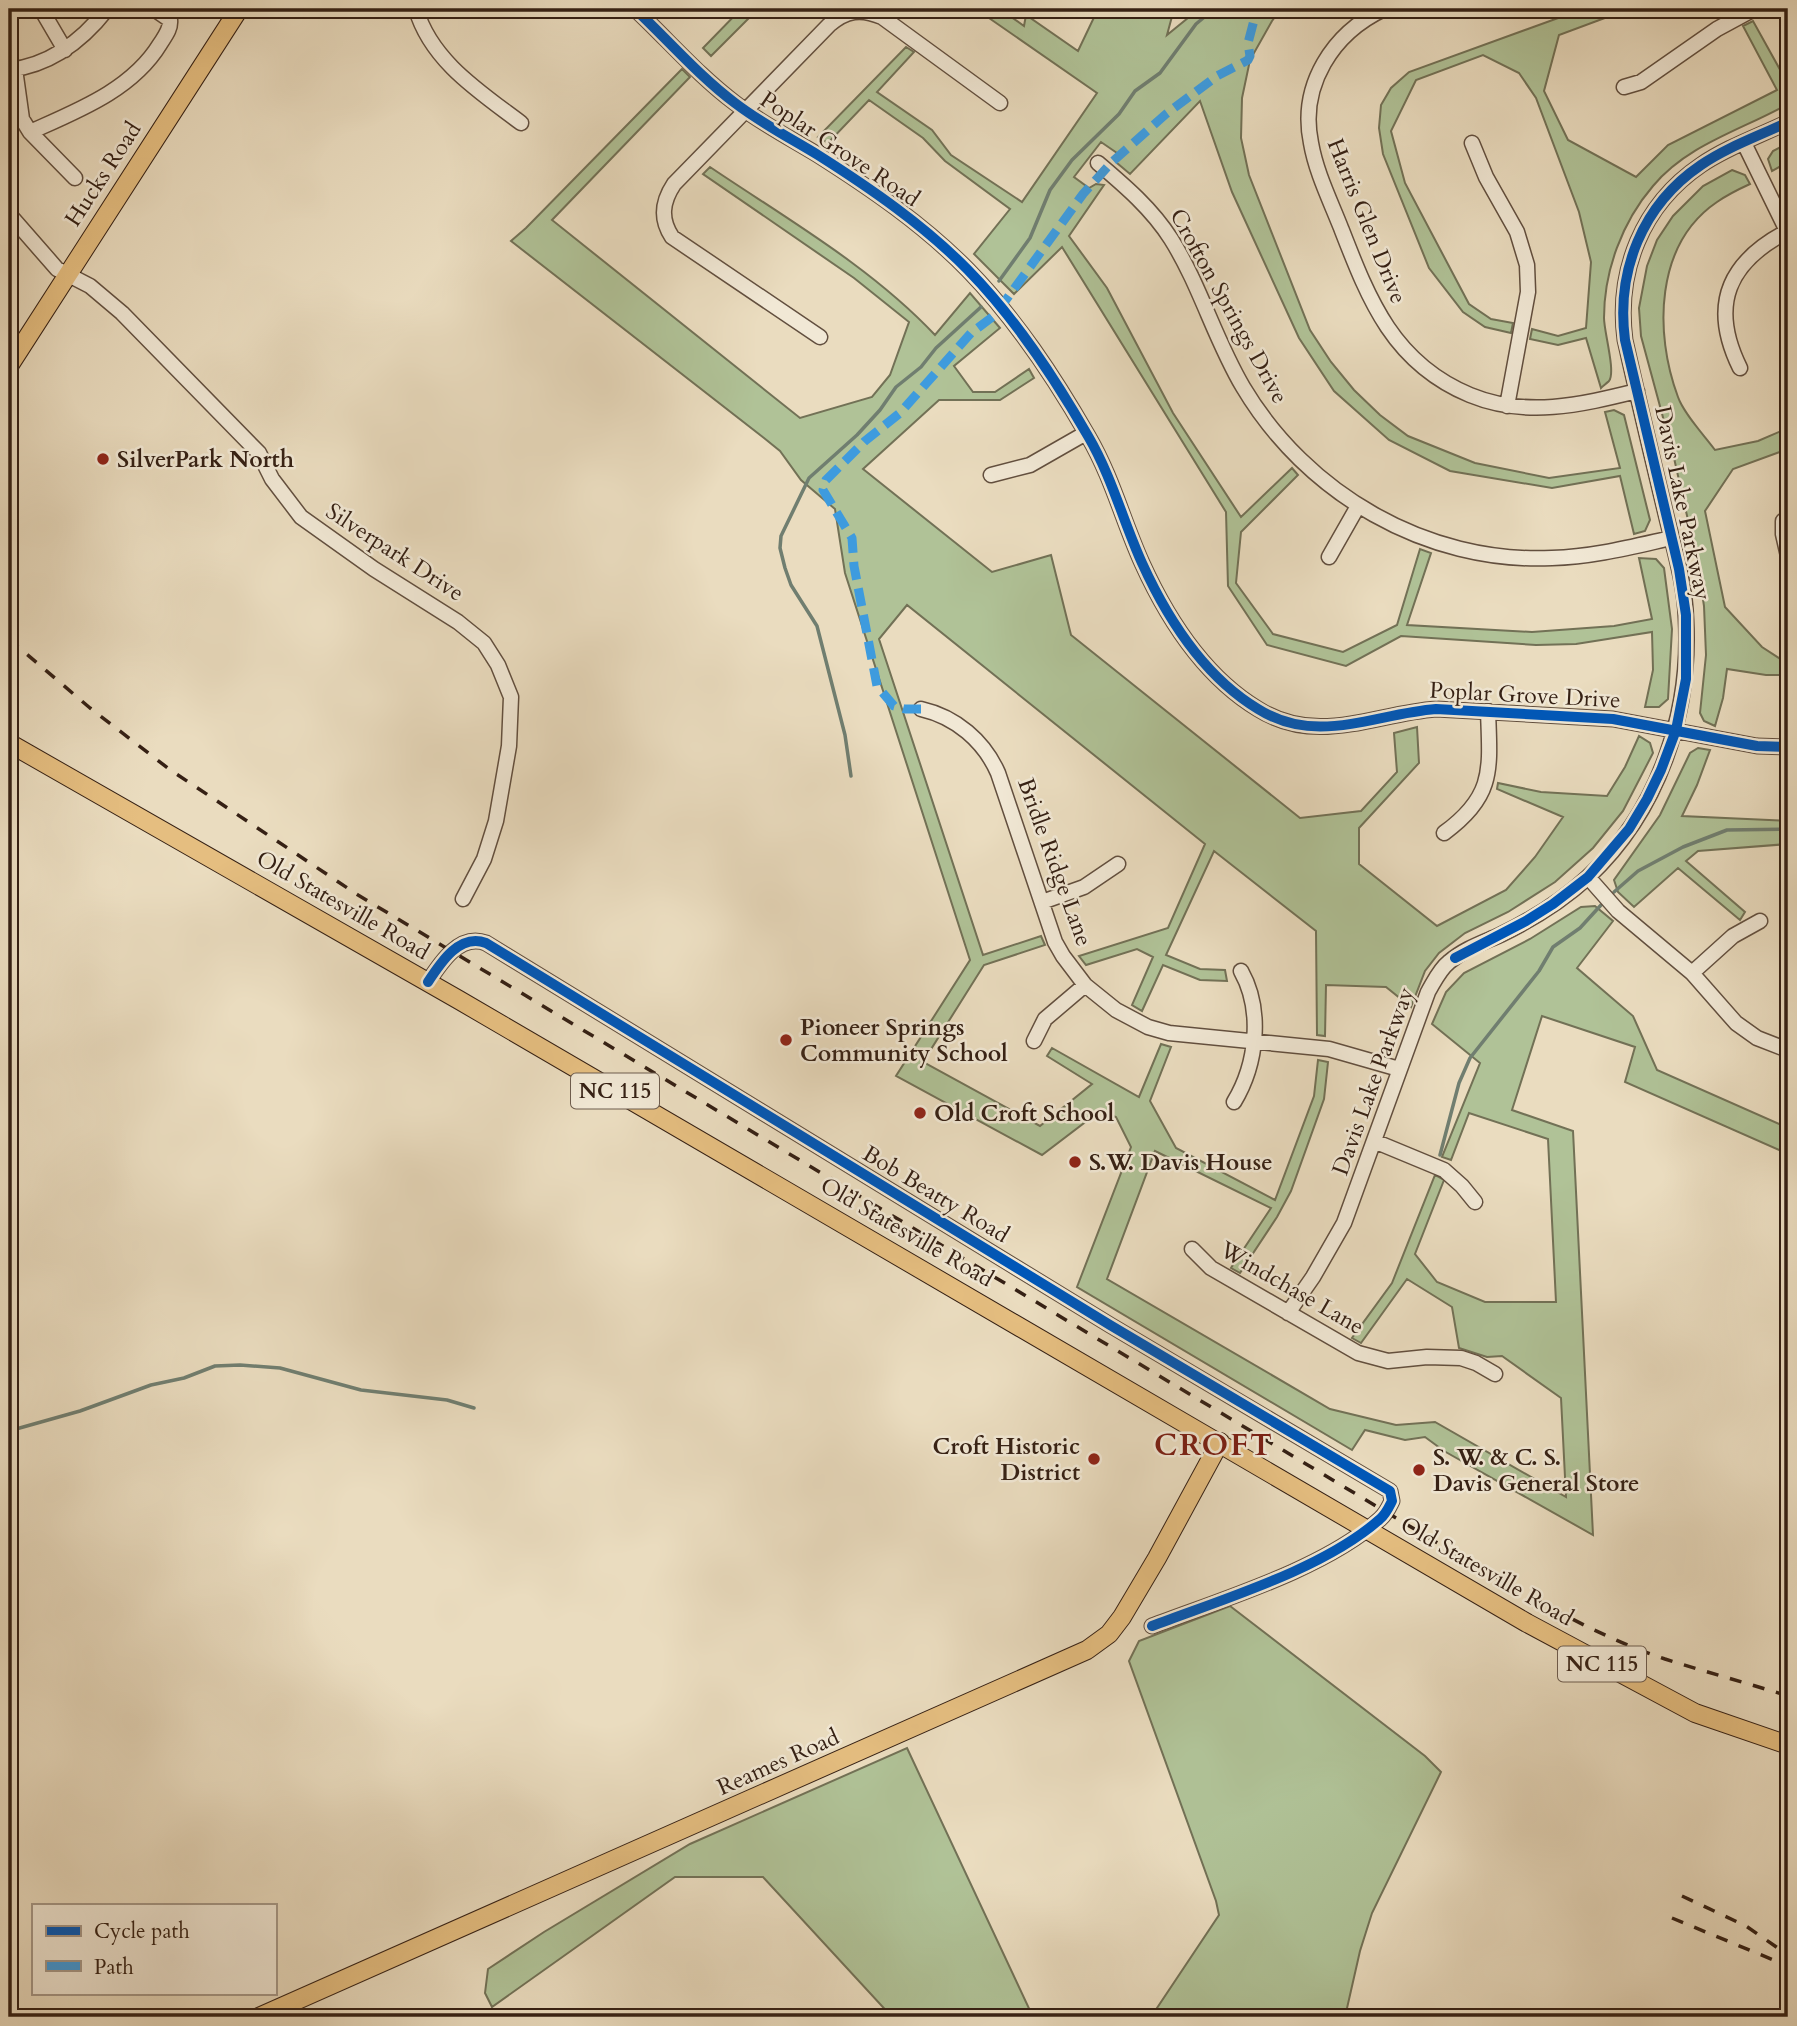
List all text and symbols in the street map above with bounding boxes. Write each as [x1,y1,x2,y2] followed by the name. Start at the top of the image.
[754,84,927,214] street label: Poplar Grove Road
[58,115,149,232] street label: Hucks Road
[1320,134,1414,308] street label: Harris Glen Drive
[1162,203,1296,409] street label: Crofton Springs Drive
[1647,403,1719,603] street label: Davis Lake Parkway
[117,444,294,475] place label: SilverPark North
[95,451,111,467] marker: SilverPark North
[320,496,470,608] street label: Silverpark Drive
[1429,675,1621,715] street label: Poplar Grove Drive
[1010,774,1100,950] street label: Bridle Ridge Lane
[251,843,436,968] street label: Old Statesville Road
[1325,983,1421,1179] street label: Davis Lake Parkway
[800,1012,1008,1069] place label: Pioneer Springs Community School
[778,1032,794,1048] marker: Pioneer Springs Community School
[571,1074,659,1108] road number: NC 115
[934,1098,1114,1129] place label: Old Croft School
[912,1105,928,1121] marker: Old Croft School
[857,1138,1016,1250] street label: Bob Beatty Road
[1089,1147,1273,1178] place label: S.W. Davis House
[1067,1154,1083,1170] marker: S.W. Davis House
[815,1170,1000,1295] street label: Old Statesville Road
[1213,1234,1370,1342] street label: Windchase Lane
[1154,1425,1274,1466] district label: CROFT
[932,1431,1080,1488] place label: Croft Historic District
[1433,1442,1639,1499] place label: S. W. & C. S. Davis General Store
[1086,1451,1102,1467] marker: Croft Historic District
[1411,1462,1427,1478] marker: S. W. & C. S. Davis General Store
[1395,1509,1580,1634] street label: Old Statesville Road
[1558,1646,1646,1682] road number: NC 115
[712,1721,845,1803] street label: Reames Road
[32,1904,276,1994] legend
[94,1917,190,1946] text: Cycle path
[94,1953,134,1982] text: Path

